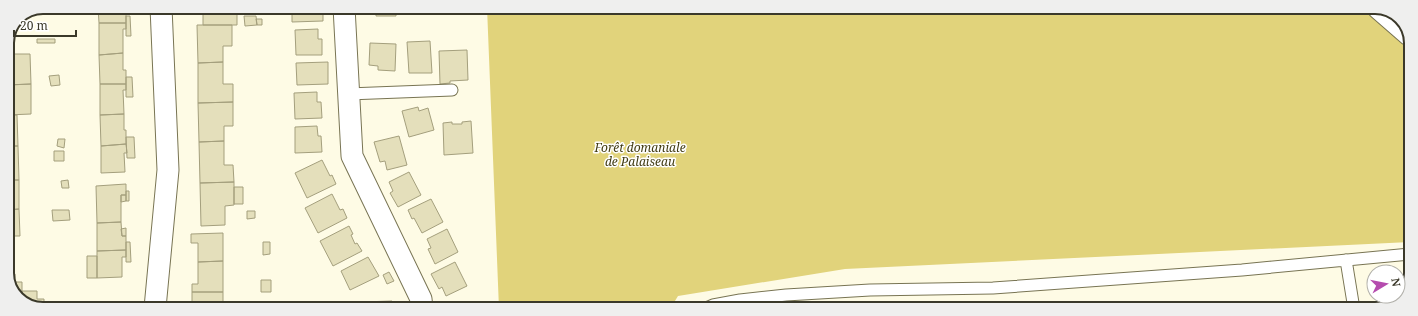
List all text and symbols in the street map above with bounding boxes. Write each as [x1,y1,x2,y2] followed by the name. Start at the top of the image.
[14,12,76,38] scale bar
[20,17,48,34] text: 20 m
[593,139,686,170] park label: Forêt domaniale de Palaiseau
[1366,264,1406,304] north arrow
[1388,277,1405,288] text: N

